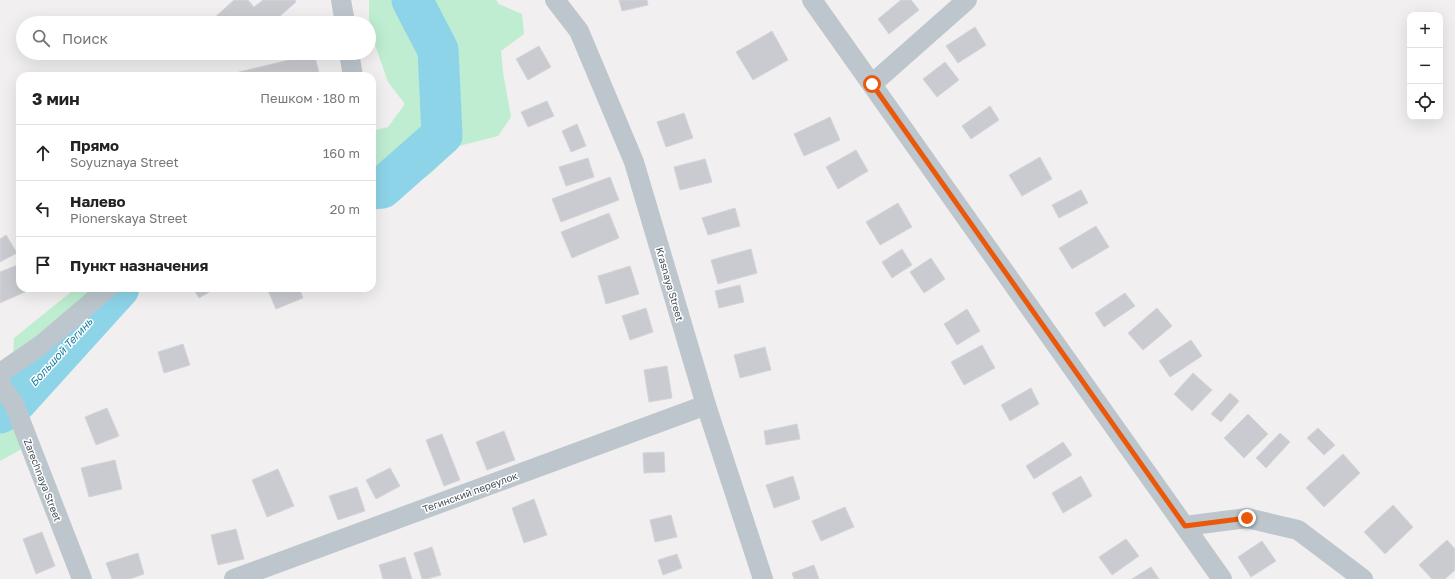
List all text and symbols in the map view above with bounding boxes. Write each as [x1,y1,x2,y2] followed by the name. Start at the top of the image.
[1407,12,1443,120] map controls
[1407,12,1443,48] button: +
[16,16,376,60] search box
[30,27,52,49] icon: search
[62,29,108,47] text: Поиск
[1407,48,1443,84] button: −
[863,75,881,93] route start
[1407,84,1443,120] button: locate
[32,88,80,109] text: 3 мин
[260,90,360,106] text: Пешком · 180 m
[70,136,119,154] text: Прямо
[32,142,54,164] icon: ahead
[323,145,360,161] text: 160 m
[70,154,179,170] text: Soyuznaya Street
[70,192,126,210] text: Налево
[32,198,54,220] icon: left
[330,201,360,217] text: 20 m
[70,210,188,226] text: Pionerskaya Street
[654,246,686,322] street label: Krasnaya Street
[32,254,54,276] icon: arrive
[70,256,208,274] text: Пункт назначения
[27,314,96,389] water label: Большой Тегинь
[22,437,64,523] street label: Zarechnaya Street
[421,469,519,515] street label: Тегинский переулок
[1238,509,1256,527] route end

